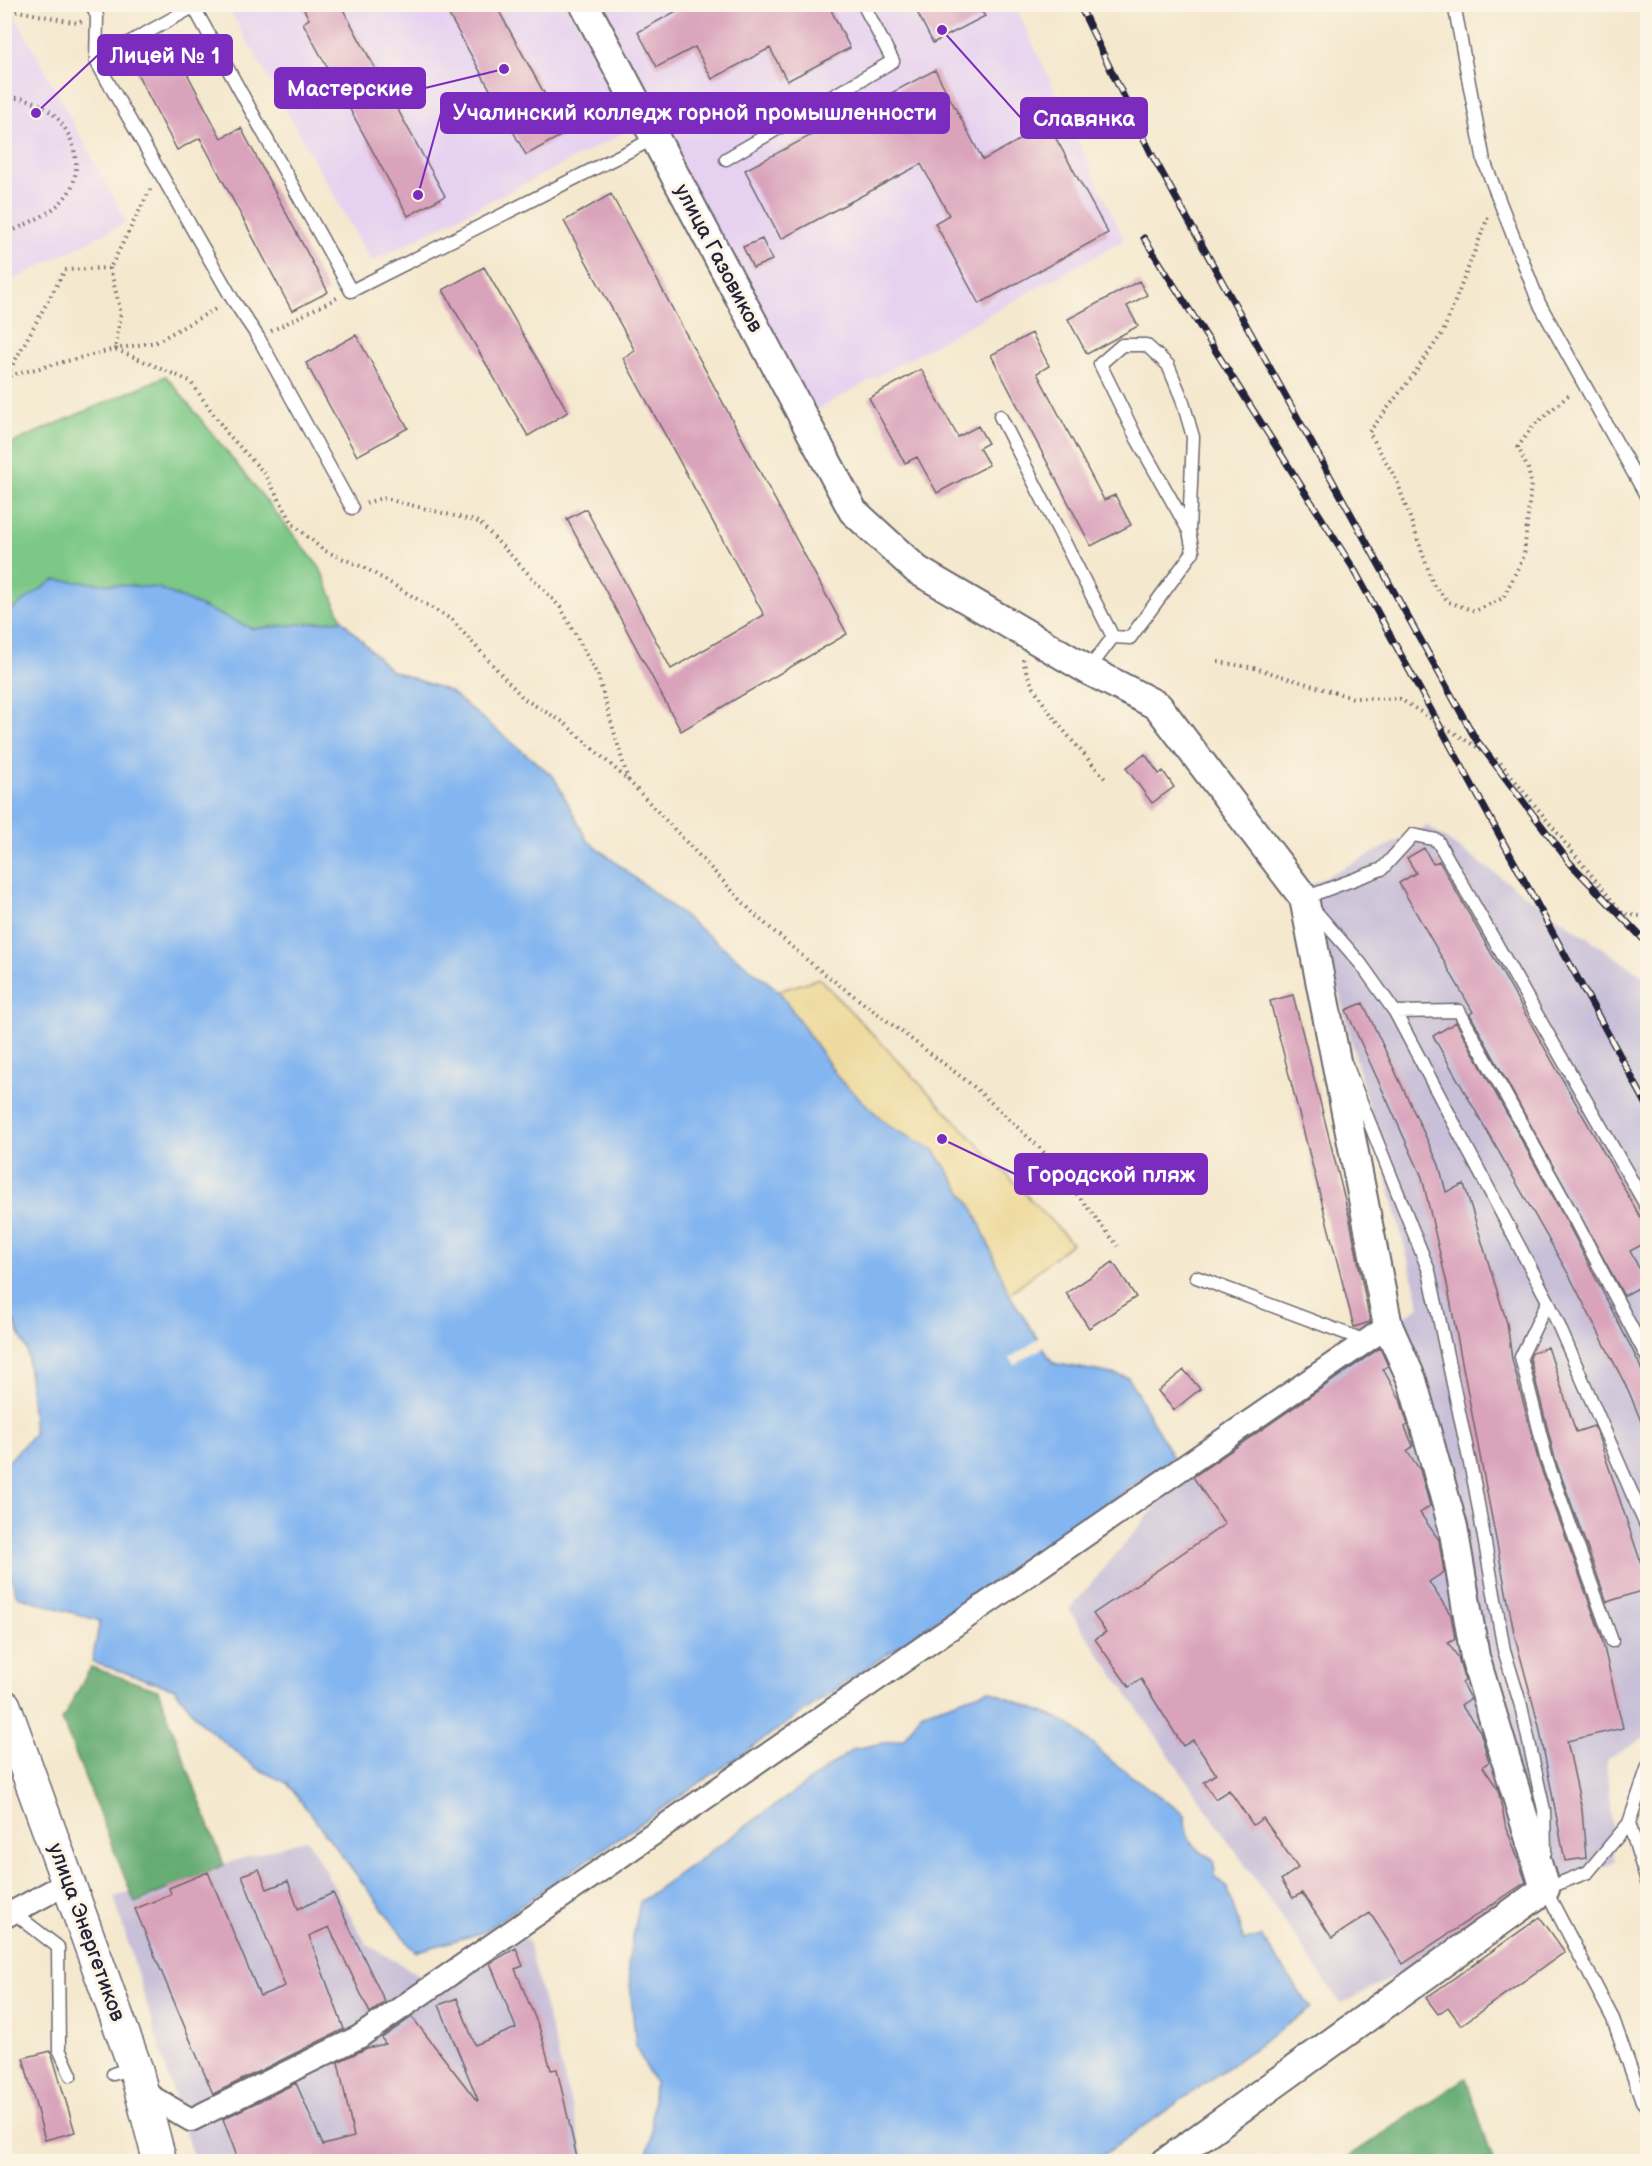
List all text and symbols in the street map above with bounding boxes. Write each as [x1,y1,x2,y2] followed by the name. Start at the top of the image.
[98,35,232,75] callout: Лицей № 1
[109,43,220,70] text: Лицей № 1
[275,68,425,108] callout: Мастерские
[287,76,413,103] text: Мастерские
[441,93,949,133] callout: Учалинский колледж горной промышленности
[1021,98,1147,138] callout: Славянка
[453,100,937,127] text: Учалинский колледж горной промышленности
[1033,106,1135,133] text: Славянка
[669,180,768,337] street label: улица Газовиков
[1015,1154,1207,1194] callout: Городской пляж
[1027,1162,1196,1189] text: Городской пляж
[43,1840,130,2025] street label: улица Энергетиков

